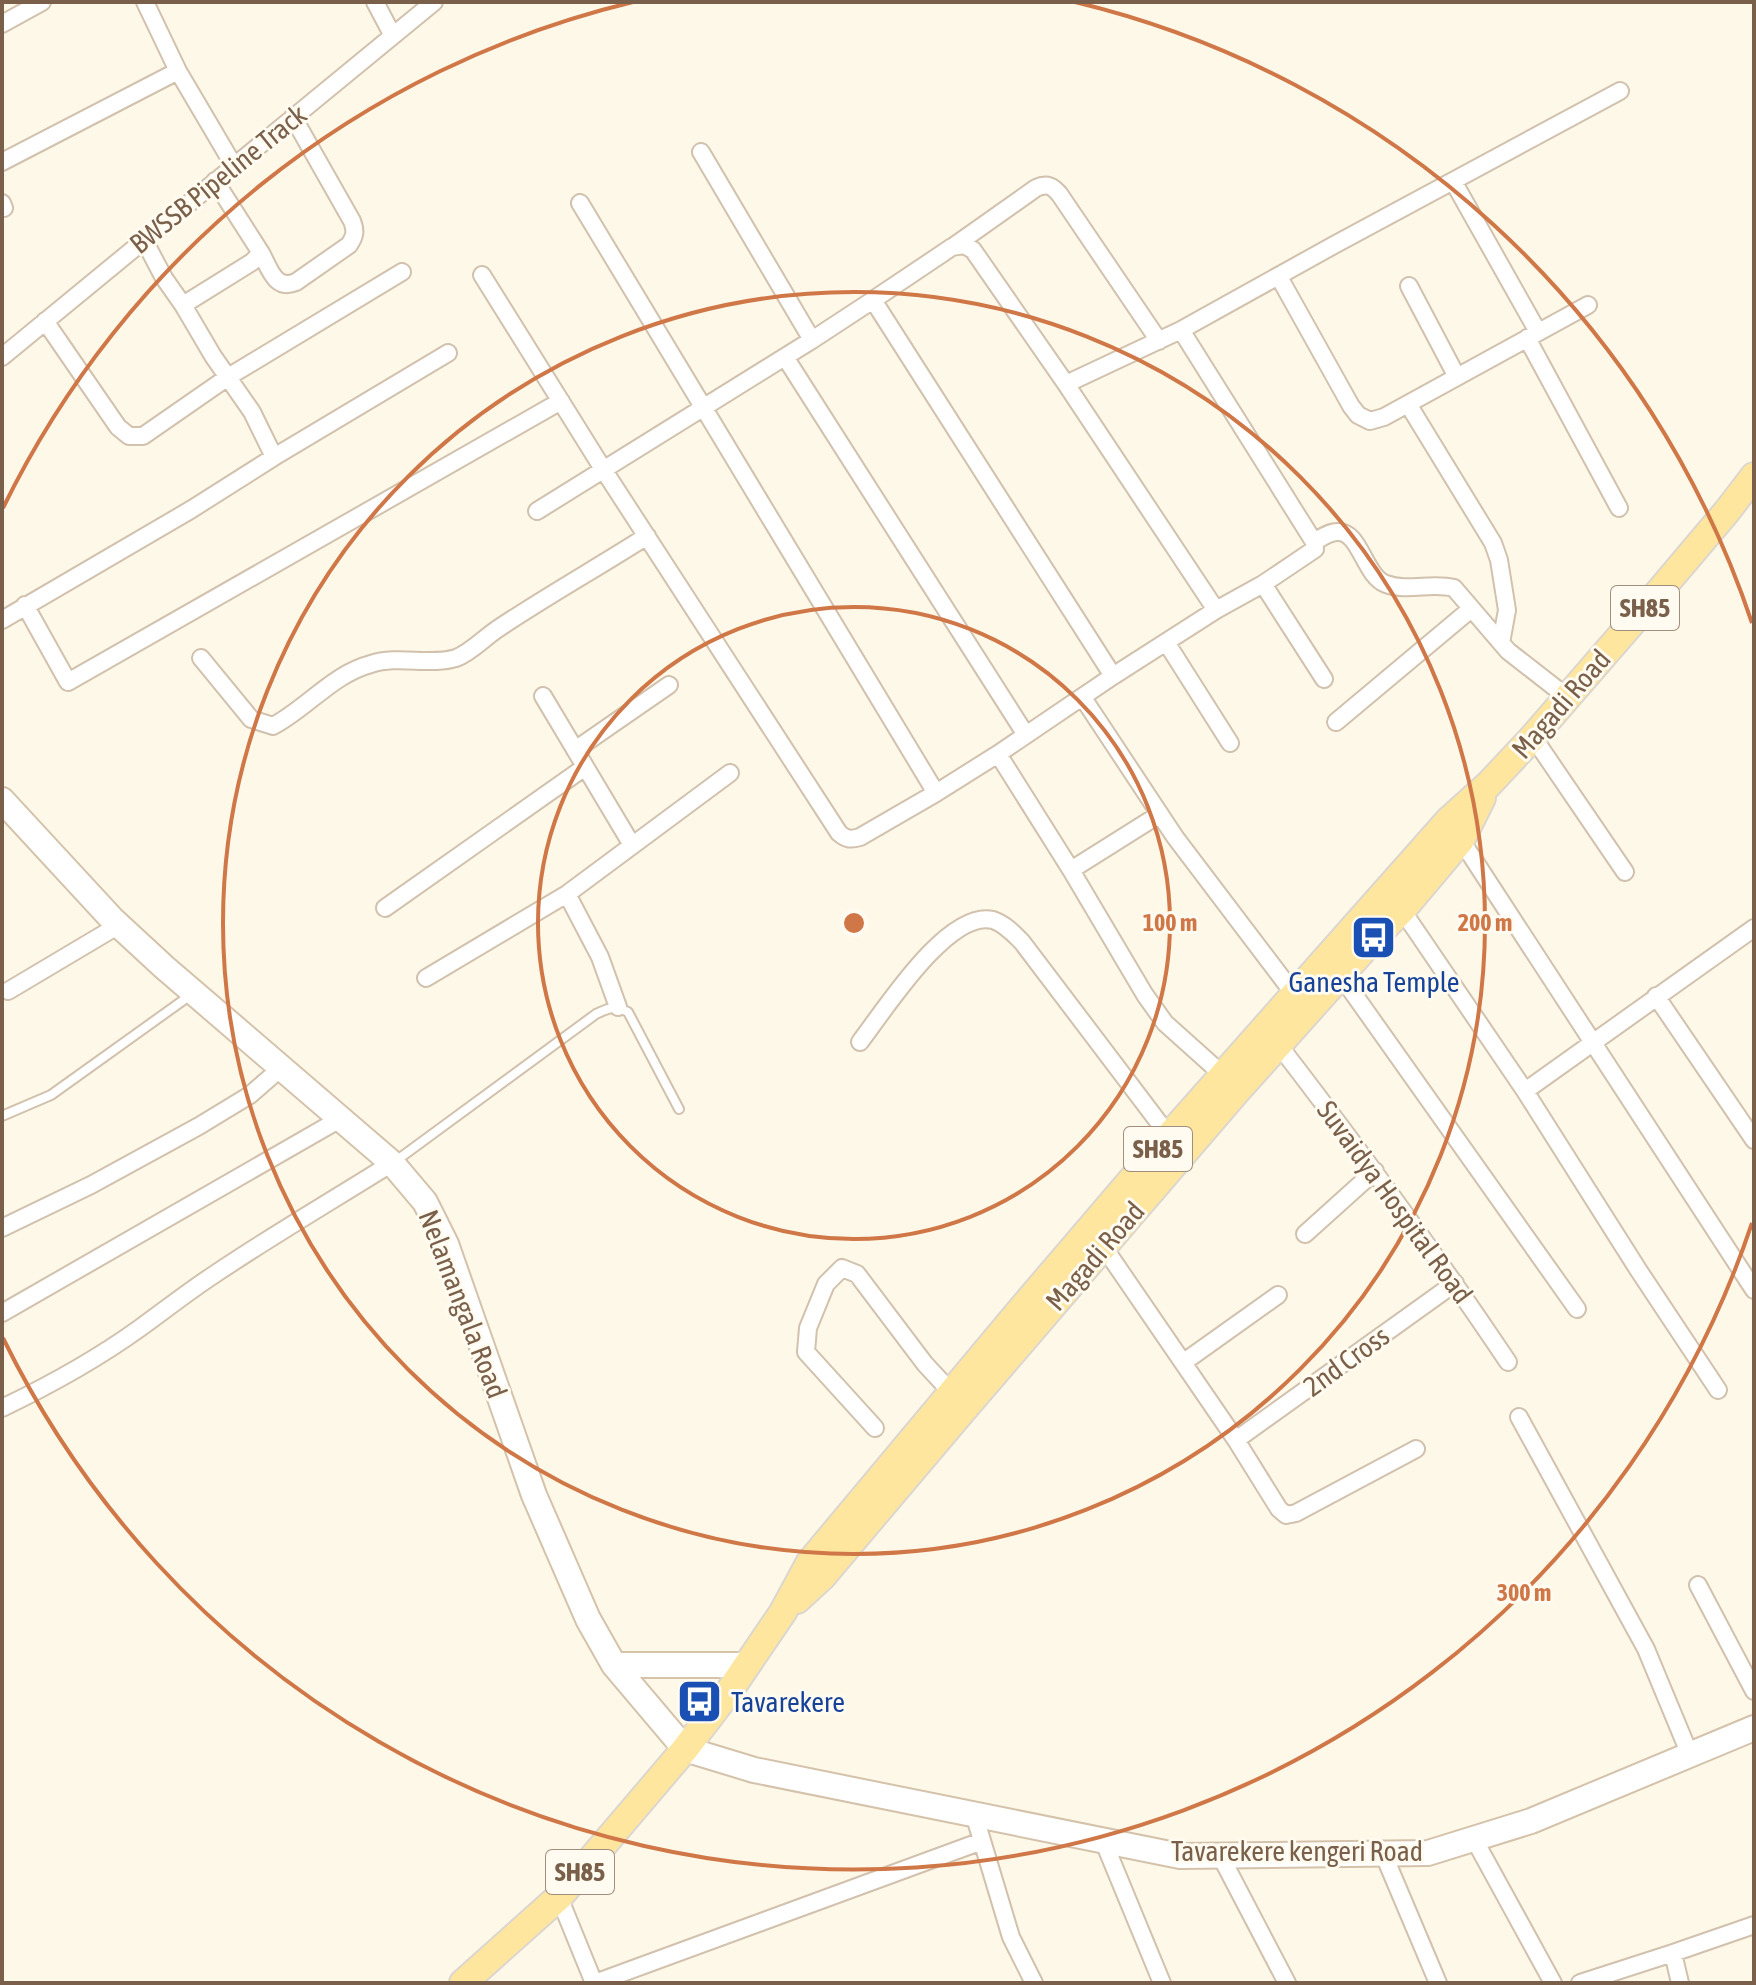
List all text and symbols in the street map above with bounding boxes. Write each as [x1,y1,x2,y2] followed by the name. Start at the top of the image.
[123,98,313,260] street label: BWSSB Pipeline Track
[1611,586,1679,630] road number: SH85
[1505,643,1617,765] street label: Magadi Road
[840,909,868,937] centre of rings
[1143,909,1197,936] text: 100 m
[1458,909,1512,936] text: 200 m
[1350,914,1398,962] bus stop icon: Ganesha Temple
[1288,966,1460,998] place label: Ganesha Temple
[1311,1095,1479,1309] street label: Suvaidya Hospital Road
[1124,1127,1192,1171] road number: SH85
[1039,1195,1151,1317] street label: Magadi Road
[412,1206,514,1402] street label: Nelamangala Road
[1297,1319,1395,1403] street label: 2nd Cross
[1497,1579,1551,1606] text: 300 m
[676,1678,724,1726] bus stop icon: Tavarekere
[731,1686,845,1718] place label: Tavarekere
[1171,1835,1423,1867] street label: Tavarekere kengeri Road
[546,1850,614,1894] road number: SH85

